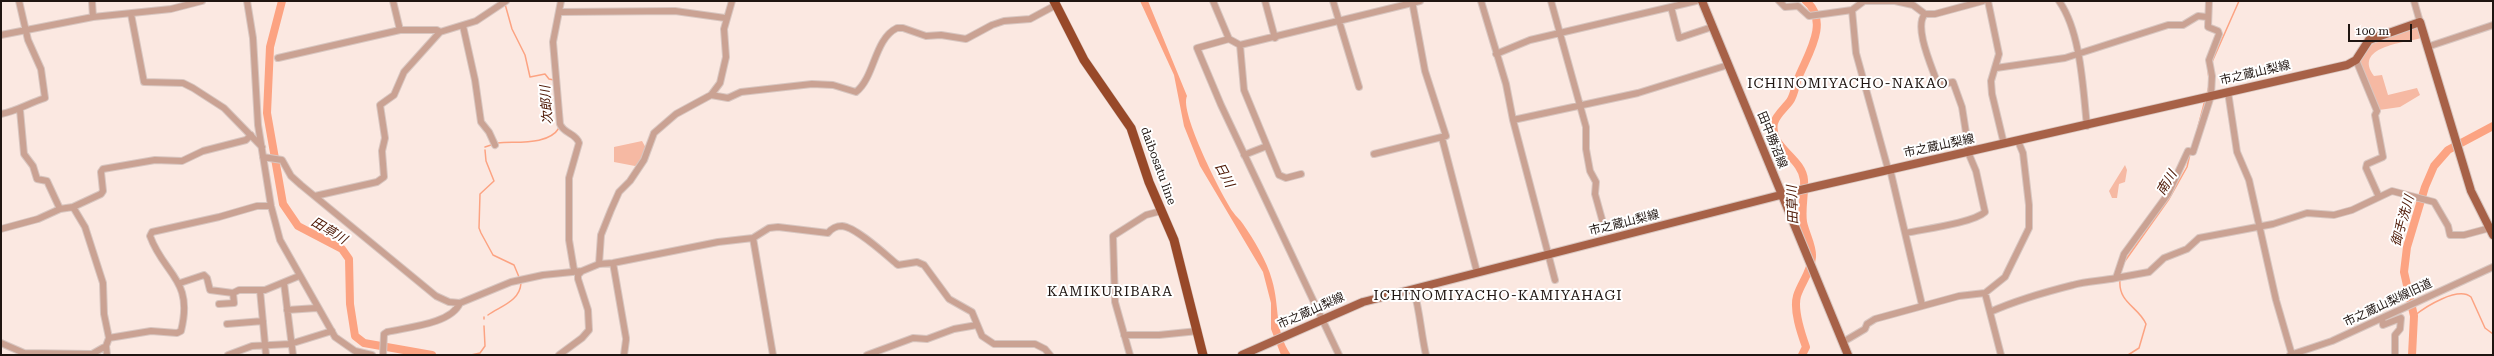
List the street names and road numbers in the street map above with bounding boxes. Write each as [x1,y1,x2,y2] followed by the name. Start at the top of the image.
[2218,58,2292,88] street label: 市之蔵山梨線
[1754,109,1790,171] street label: 田中勝沼線
[1137,125,1179,207] street label: daibosatu line
[1902,131,1976,161] street label: 市之蔵山梨線
[1587,207,1661,239] street label: 市之蔵山梨線
[2341,276,2435,330] street label: 市之蔵山梨線旧道
[1275,290,1347,332] street label: 市之蔵山梨線

